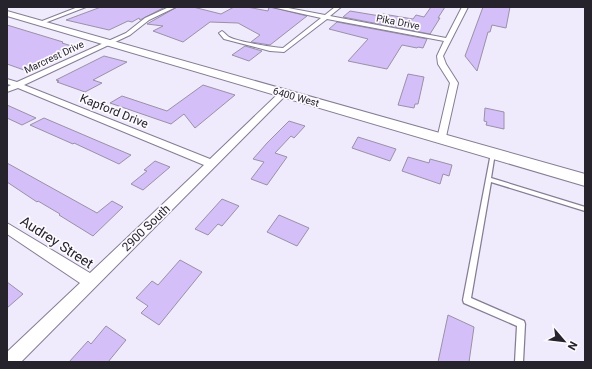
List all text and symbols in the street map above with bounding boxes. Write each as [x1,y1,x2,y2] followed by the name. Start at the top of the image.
[375,12,421,32] street label: Pika Drive
[22,38,86,76] street label: Marcrest Drive
[272,85,320,109] street label: 6400 West
[78,91,150,131] street label: Kapford Drive
[119,202,173,254] street label: 2900 South
[18,213,97,272] street label: Audrey Street
[544,321,584,361] north arrow
[565,339,580,352] text: N

